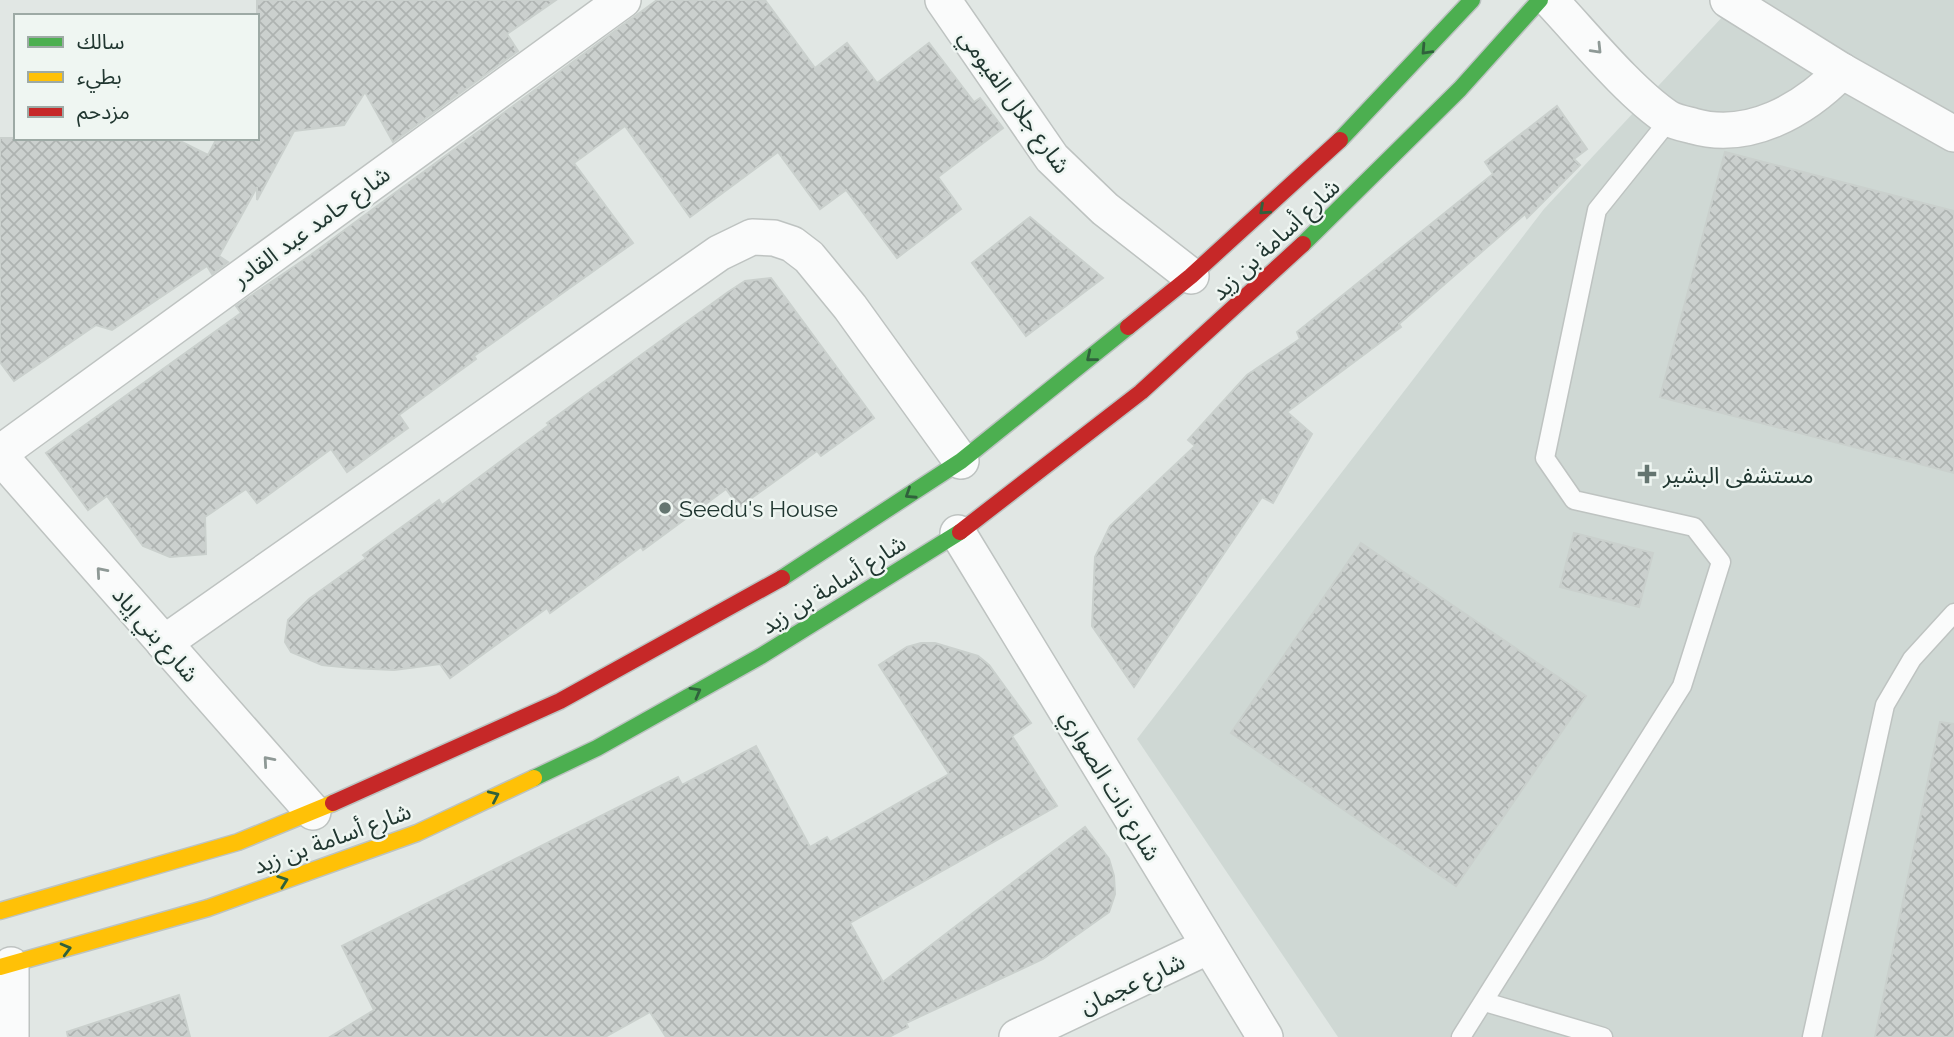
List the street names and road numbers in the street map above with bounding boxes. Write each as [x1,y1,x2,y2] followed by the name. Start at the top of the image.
[950,24,1076,181] street label: شارع جلال الفيومي
[226,160,397,296] street label: شارع حامد عبد القادر
[1205,173,1348,308] street label: شارع أسامة بن زيد
[756,529,913,643] street label: شارع أسامة بن زيد
[104,581,205,690] street label: شارع بني إياد
[1052,705,1167,868] street label: شارع ذات الصواري
[250,797,416,883] street label: شارع أسامة بن زيد
[1075,947,1190,1023] street label: شارع عجمان

